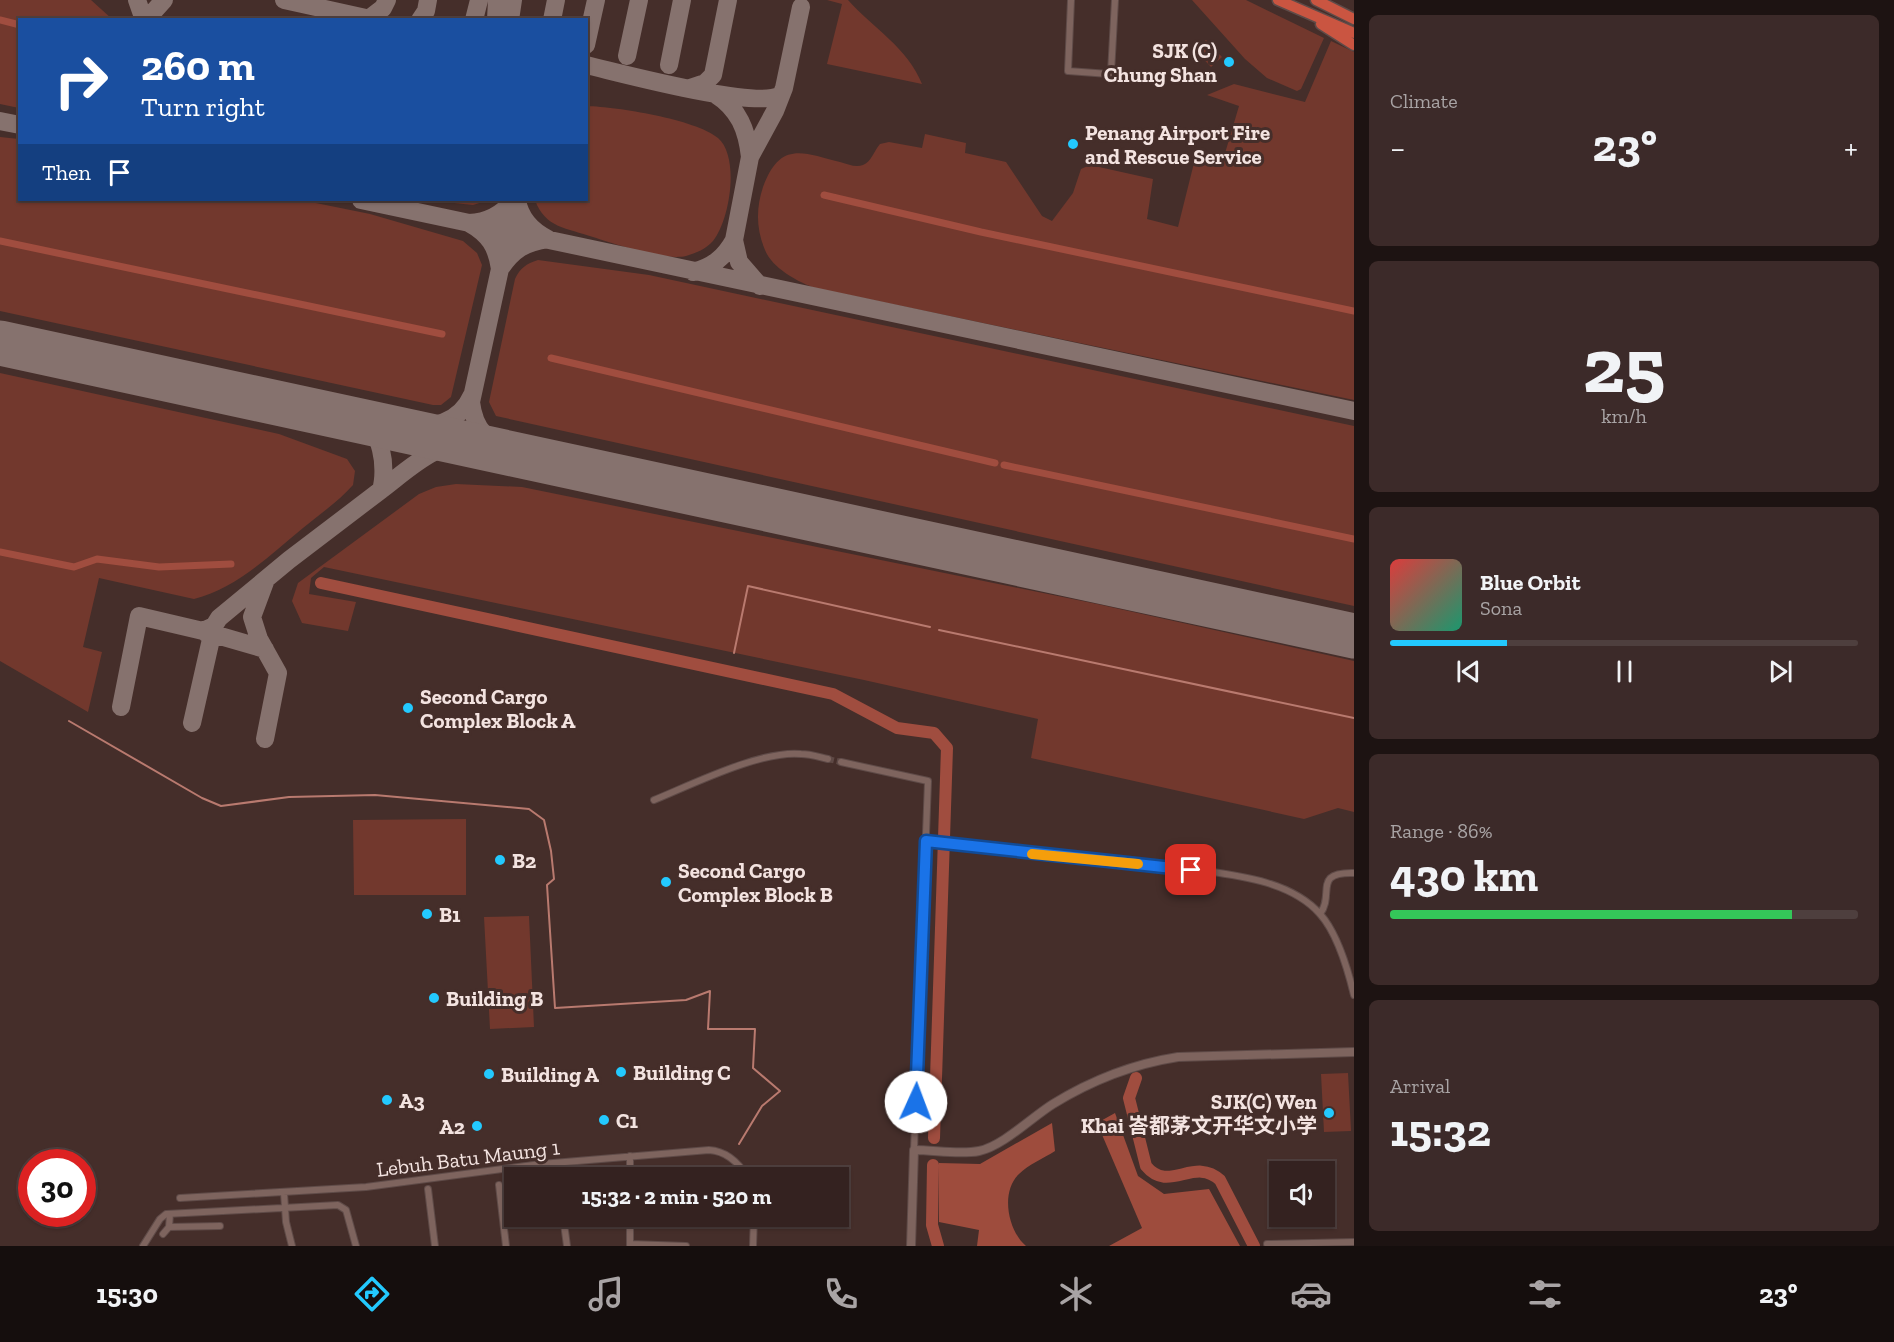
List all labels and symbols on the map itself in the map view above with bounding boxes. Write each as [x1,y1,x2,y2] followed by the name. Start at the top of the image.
[1104,38,1218,87] place label: SJK (C) Chung Shan
[1222,55,1236,69] marker: SJK (C) Chung Shan
[1085,120,1270,169] place label: Penang Airport Fire and Rescue Service
[1066,137,1080,151] marker: Penang Airport Fire and Rescue Service
[420,684,576,733] place label: Second Cargo Complex Block A
[401,701,415,715] marker: Second Cargo Complex Block A
[1165,844,1216,895] pin
[512,848,536,873] place label: B2
[493,853,507,867] marker: B2
[678,858,833,907] place label: Second Cargo Complex Block B
[659,875,673,889] marker: Second Cargo Complex Block B
[439,902,461,927] place label: B1
[420,907,434,921] marker: B1
[446,986,543,1011] place label: Building B
[427,991,441,1005] marker: Building B
[633,1060,731,1085] place label: Building C
[501,1062,600,1087] place label: Building A
[614,1065,628,1079] marker: Building C
[482,1067,496,1081] marker: Building A
[884,1070,948,1134] position arrow
[399,1088,425,1113] place label: A3
[1081,1089,1318,1138] place label: SJK(C) Wen Khai 峇都茅文开华文小学
[380,1093,394,1107] marker: A3
[1322,1106,1336,1120] marker: SJK(C) Wen Khai 峇都茅文开华文小学
[616,1108,639,1133] place label: C1
[597,1113,611,1127] marker: C1
[439,1114,465,1139] place label: A2
[470,1119,484,1133] marker: A2
[375,1134,561,1182] street label: Lebuh Batu Maung 1
[18,1149,96,1227] speed limit sign: 30

